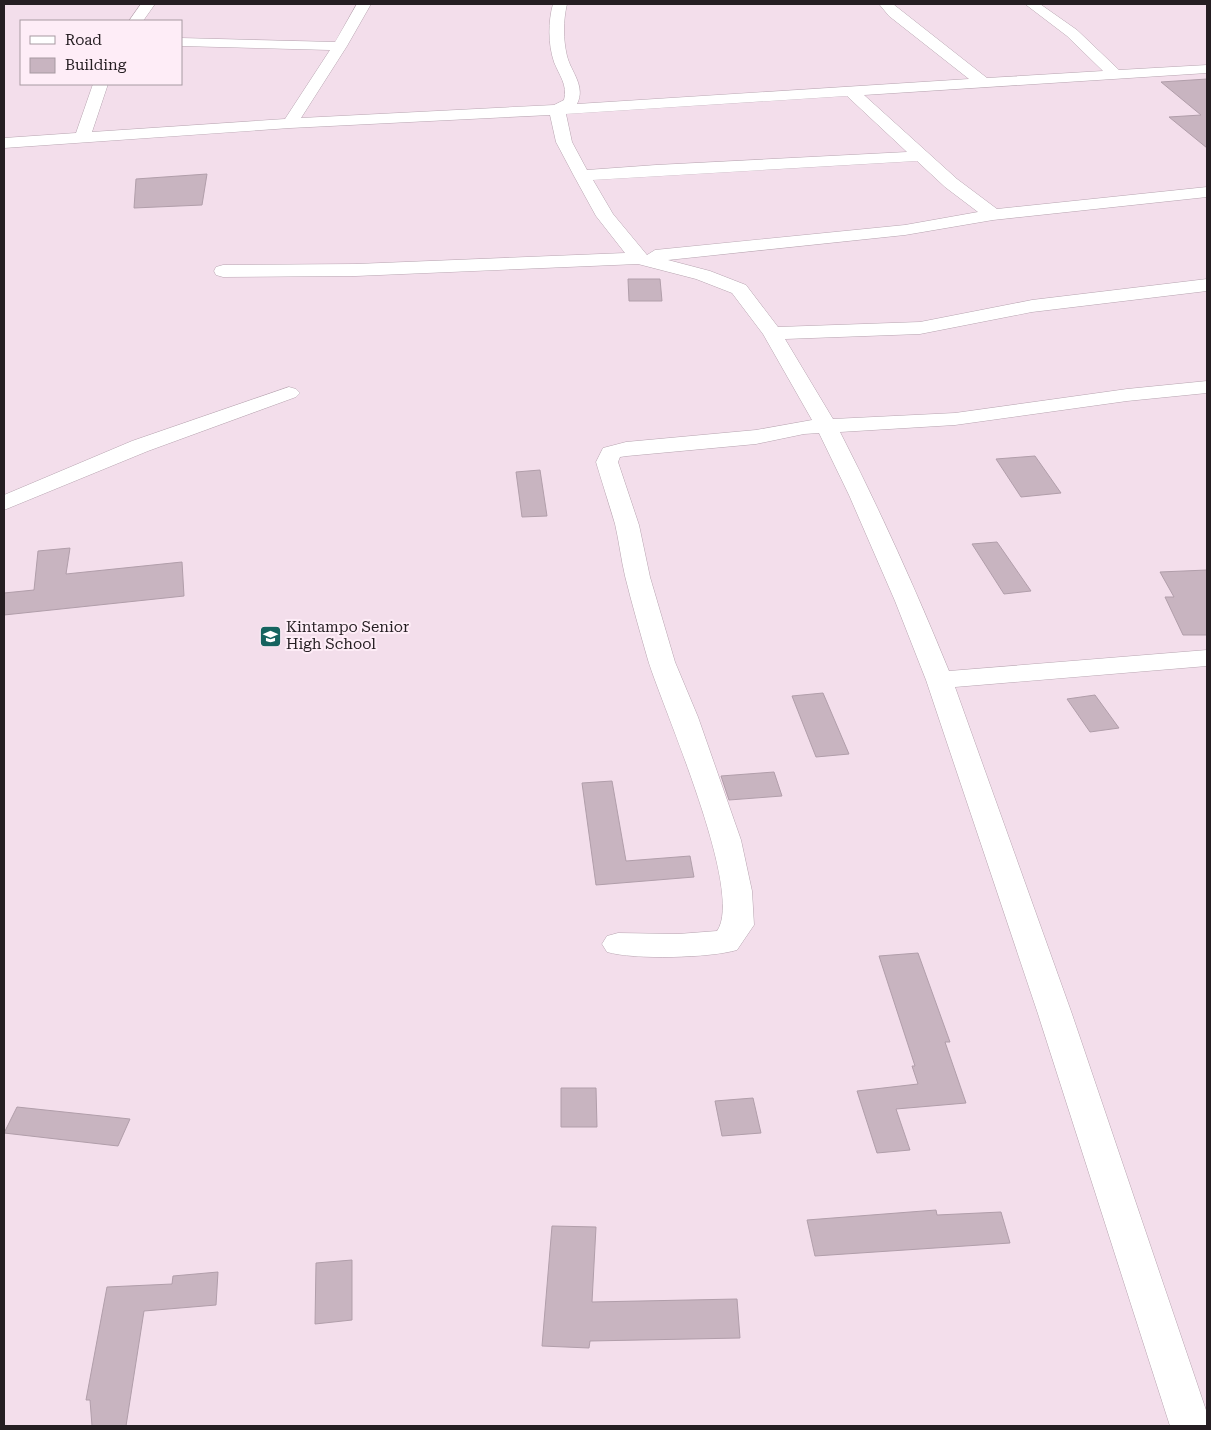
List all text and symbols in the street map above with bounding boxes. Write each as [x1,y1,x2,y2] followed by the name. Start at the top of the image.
[20,20,182,85] legend
[65,31,102,49] text: Road
[65,56,127,74] text: Building
[286,618,409,653] place label: Kintampo Senior High School
[258,624,282,648] school or university icon: Kintampo Senior High School

